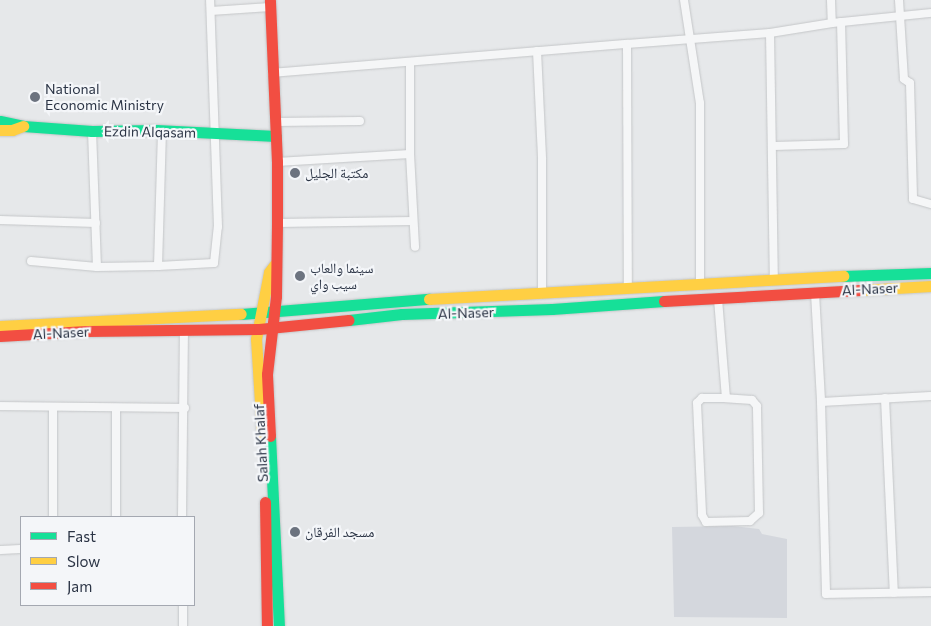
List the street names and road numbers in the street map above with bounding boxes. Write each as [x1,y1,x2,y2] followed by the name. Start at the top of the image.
[104,123,196,141] street label: Ezdin Alqasam
[841,279,899,299] street label: Al-Naser
[438,304,494,322] street label: Al-Naser
[32,323,90,343] street label: Al-Naser
[251,403,271,483] street label: Salah Khalaf

